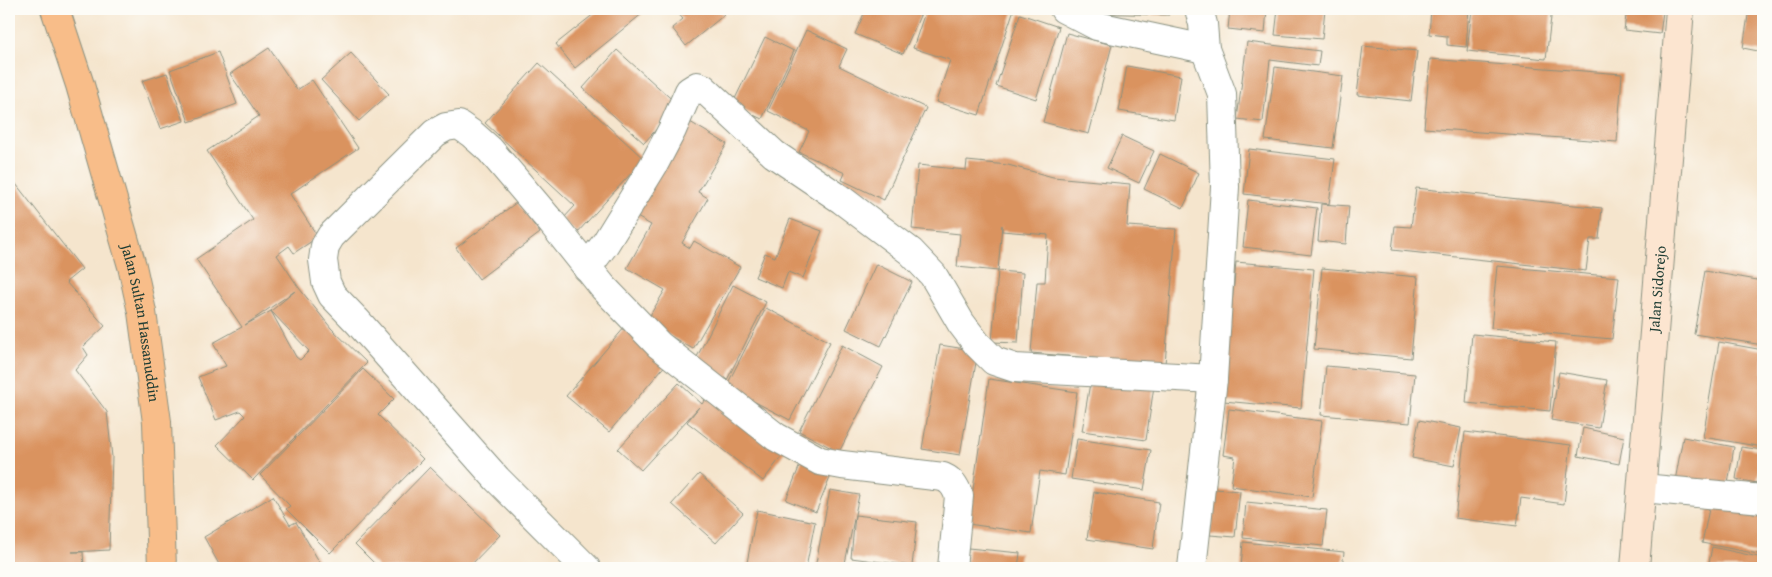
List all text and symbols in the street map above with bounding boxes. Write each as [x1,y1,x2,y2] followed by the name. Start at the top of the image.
[116,240,165,404] street label: Jalan Sultan Hassanuddin
[1643,244,1671,335] street label: Jalan Sidorejo

